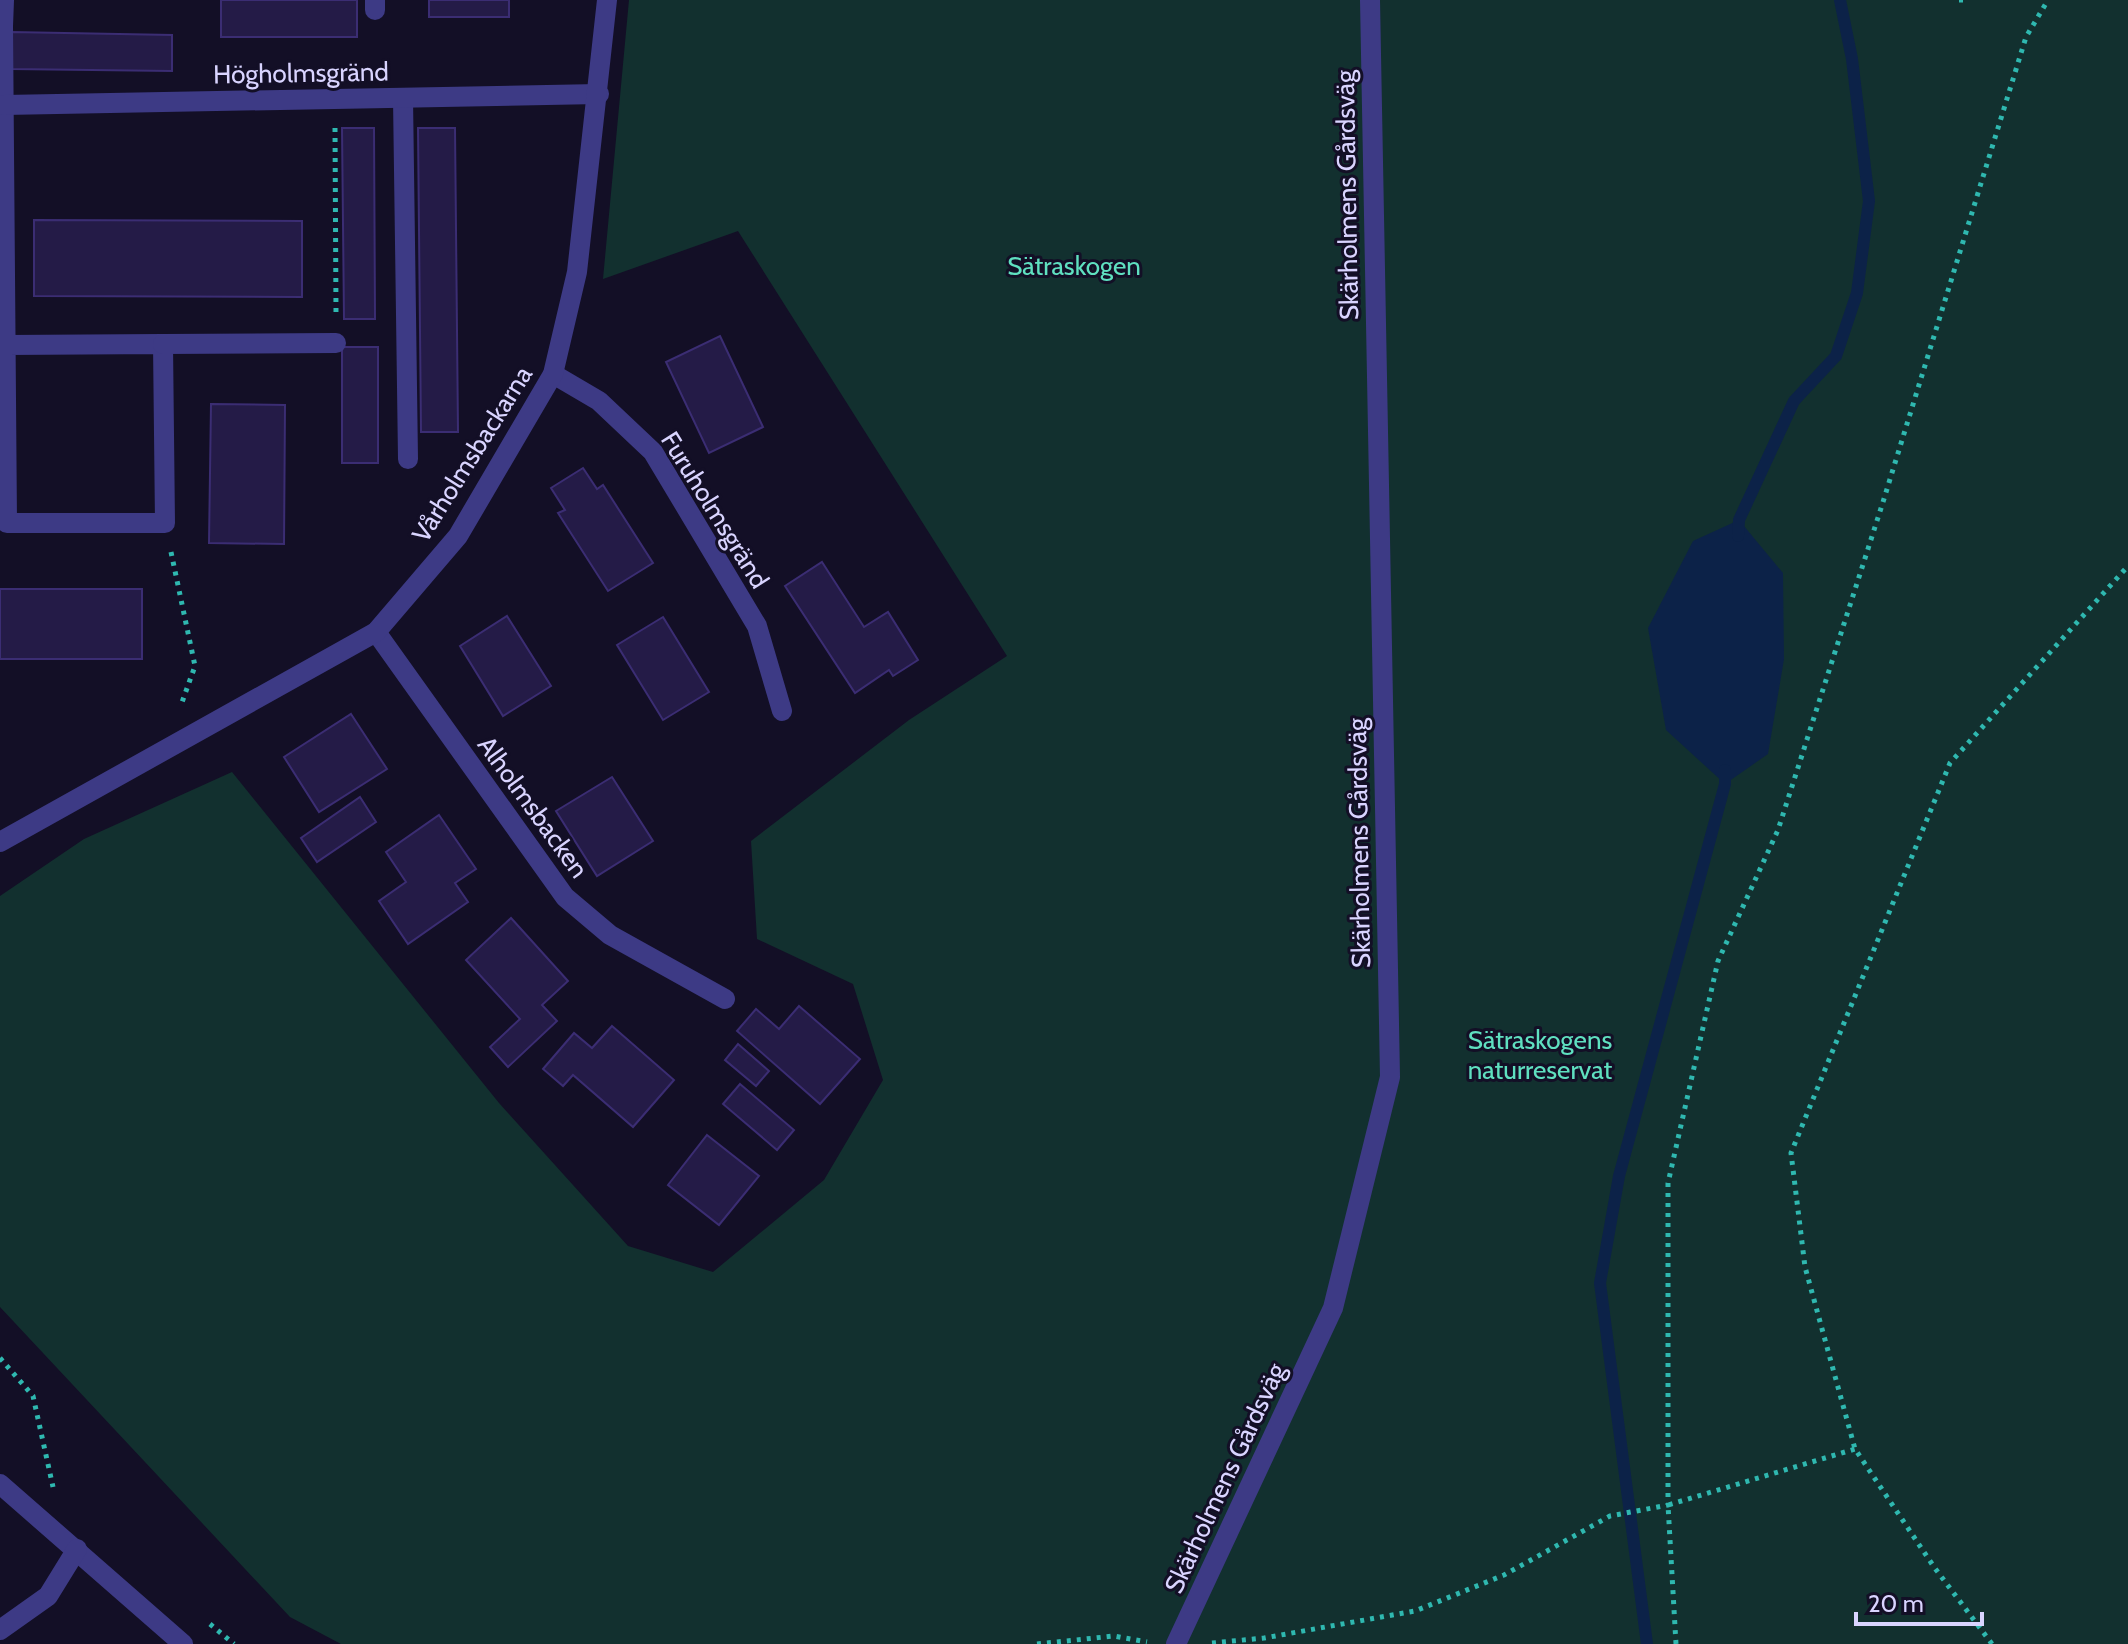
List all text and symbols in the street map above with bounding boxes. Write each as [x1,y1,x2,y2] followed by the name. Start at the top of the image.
[213,55,389,91] street label: Högholmsgränd
[1329,69,1365,320] street label: Skärholmens Gårdsväg
[1007,250,1141,282] park label: Sätraskogen
[405,360,539,548] street label: Vårholmsbackarna
[654,426,776,594] street label: Furuholmsgränd
[1341,717,1377,968] street label: Skärholmens Gårdsväg
[471,730,595,884] street label: Alholmsbacken
[1468,1024,1612,1086] park label: Sätraskogens naturreservat
[1158,1357,1293,1598] street label: Skärholmens Gårdsväg
[1856,1576,1982,1626] scale bar
[1868,1589,1924,1618] text: 20 m

